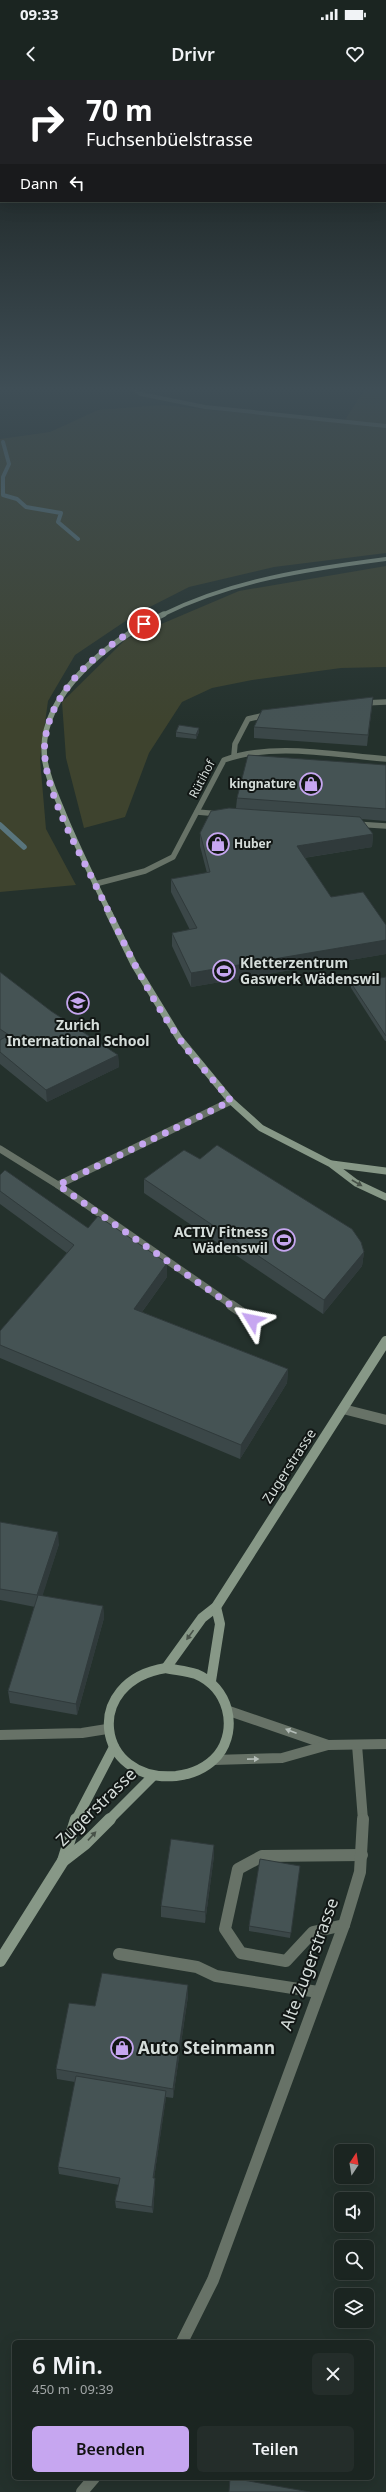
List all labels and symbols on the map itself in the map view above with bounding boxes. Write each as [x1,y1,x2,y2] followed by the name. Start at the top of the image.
[127,607,161,641] pin
[184,756,219,801] street label: Rütihof
[298,771,324,797] shop icon: kingnature
[229,775,296,792] place label: kingnature
[205,831,231,857] shop icon: Huber
[234,835,272,852] place label: Huber
[240,953,380,988] place label: Kletterzentrum Gaswerk Wädenswil
[211,958,237,984] sports icon: Kletterzentrum Gaswerk Wädenswil
[65,990,91,1016] school or university icon: Zurich International School
[7,1015,149,1050] place label: Zurich International School
[351,1179,363,1186] one-way arrow
[174,1222,268,1257] place label: ACTIV Fitness Wädenswil
[271,1227,297,1253] sports icon: ACTIV Fitness Wädenswil
[231,1299,273,1341] position arrow
[257,1425,320,1507] street label: Zugerstrasse
[186,1629,194,1640] one-way arrow
[285,1728,297,1734] one-way arrow
[247,1756,260,1762] one-way arrow
[50,1762,141,1851] street label: Zugerstrasse
[88,1831,97,1841] one-way arrow
[274,1895,343,2033] street label: Alte Zugerstrasse
[109,2035,135,2061] shop icon: Auto Steinmann
[138,2036,275,2059] place label: Auto Steinmann
[334,2144,374,2184] north arrow

